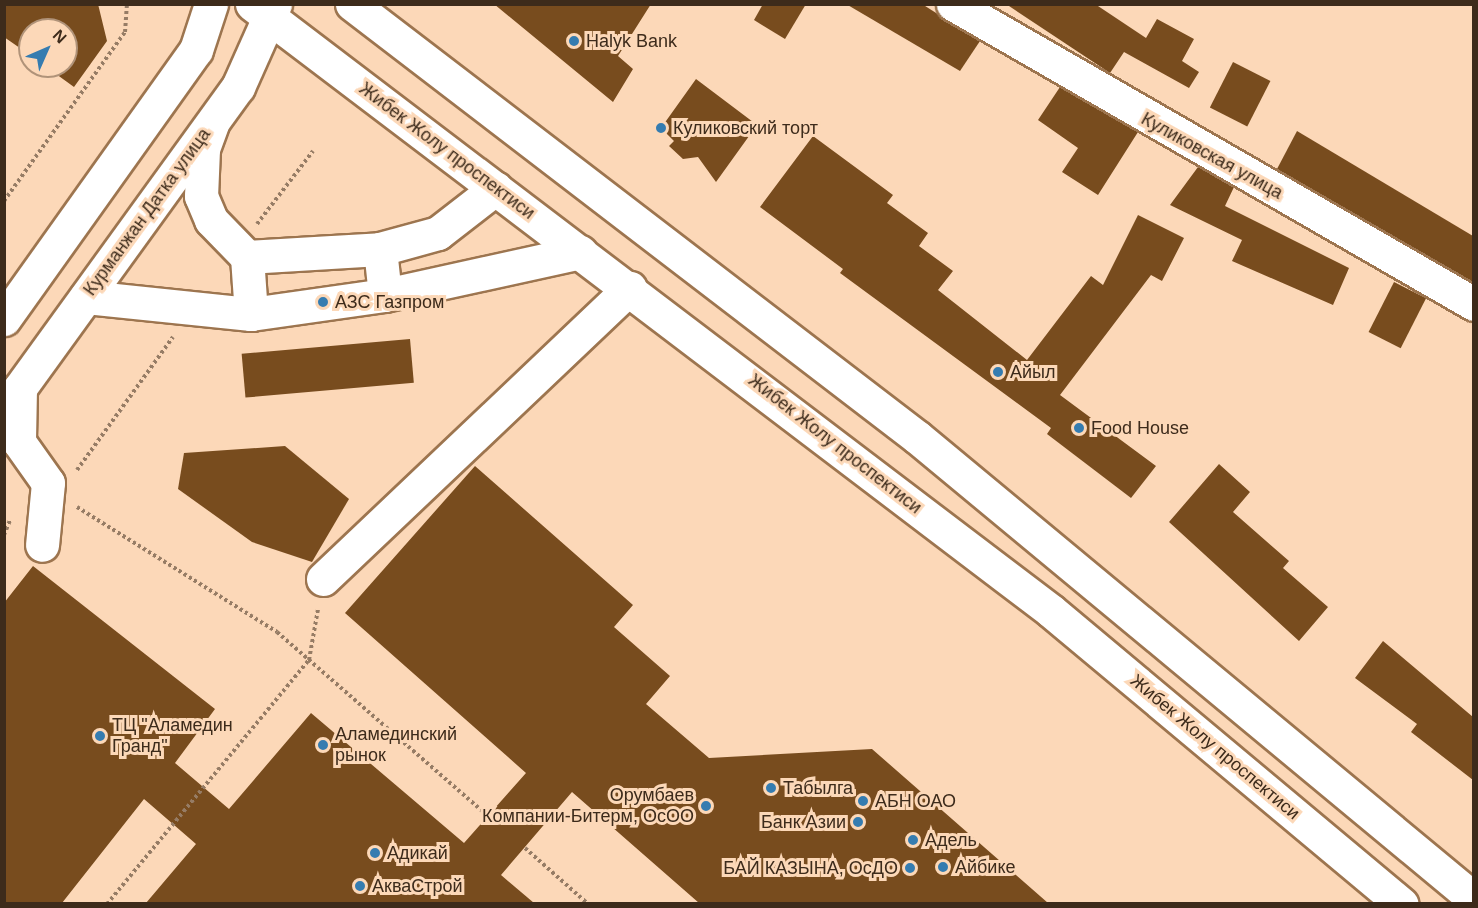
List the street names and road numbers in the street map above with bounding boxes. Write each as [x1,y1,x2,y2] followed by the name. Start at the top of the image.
[355,78,539,224] street label: Жибек Жолу проспектиси
[1137,108,1287,204] street label: Куликовская улица
[79,124,215,300] street label: Курманжан Датка улица
[744,370,926,518] street label: Жибек Жолу проспектиси
[1126,670,1304,824] street label: Жибек Жолу проспектиси

